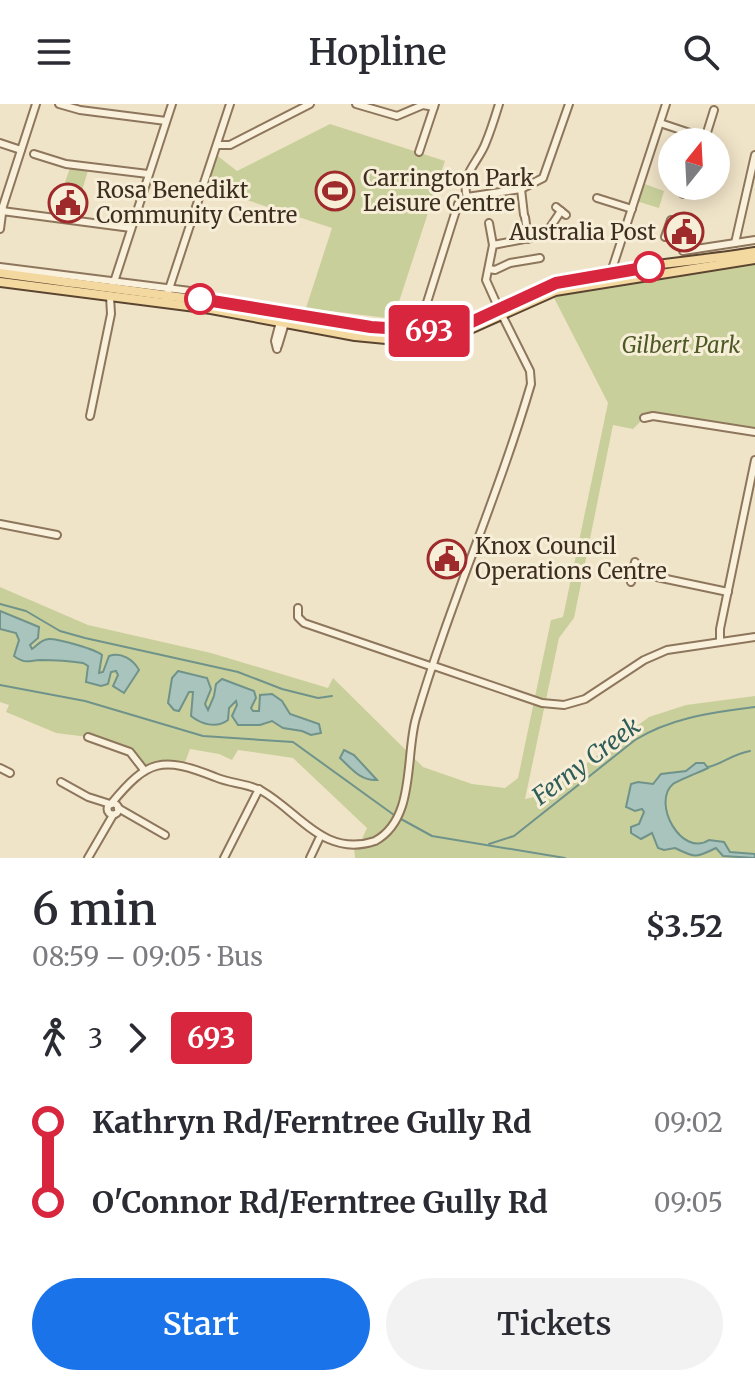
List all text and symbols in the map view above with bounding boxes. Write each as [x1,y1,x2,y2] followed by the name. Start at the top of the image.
[32,30,76,74] icon: menu
[308,30,447,75] text: Hopline
[679,30,723,74] icon: search
[658,128,730,200] north arrow
[658,128,730,200] map controls
[363,164,534,217] place label: Carrington Park Leisure Centre
[314,170,356,212] sports icon: Carrington Park Leisure Centre
[96,176,297,229] place label: Rosa Benedikt Community Centre
[47,182,89,224] public building icon: Rosa Benedikt Community Centre
[663,211,705,253] public building icon: Australia Post
[508,218,656,246] place label: Australia Post
[634,252,664,282] unlabelled marker
[185,284,215,314] unlabelled marker
[383,305,475,357] line badge: 693
[405,313,453,349] text: 693
[622,331,740,359] park label: Gilbert Park
[475,532,667,585] place label: Knox Council Operations Centre
[426,538,468,580] public building icon: Knox Council Operations Centre
[525,710,646,812] water label: Ferny Creek
[32,882,157,937] text: 6 min
[646,907,723,945] text: $3.52
[32,940,263,973] text: 08:59 – 09:05 · Bus
[32,1016,76,1060] icon: walk
[115,1016,159,1060] icon: forward
[187,1020,236,1056] text: 693
[88,1022,103,1055] text: 3
[92,1103,531,1141] text: Kathryn Rd/Ferntree Gully Rd
[654,1106,723,1139] text: 09:02
[92,1183,548,1221] text: O'Connor Rd/Ferntree Gully Rd
[654,1186,723,1219] text: 09:05
[32,1278,370,1370] button: Start
[386,1278,723,1370] button: Tickets

